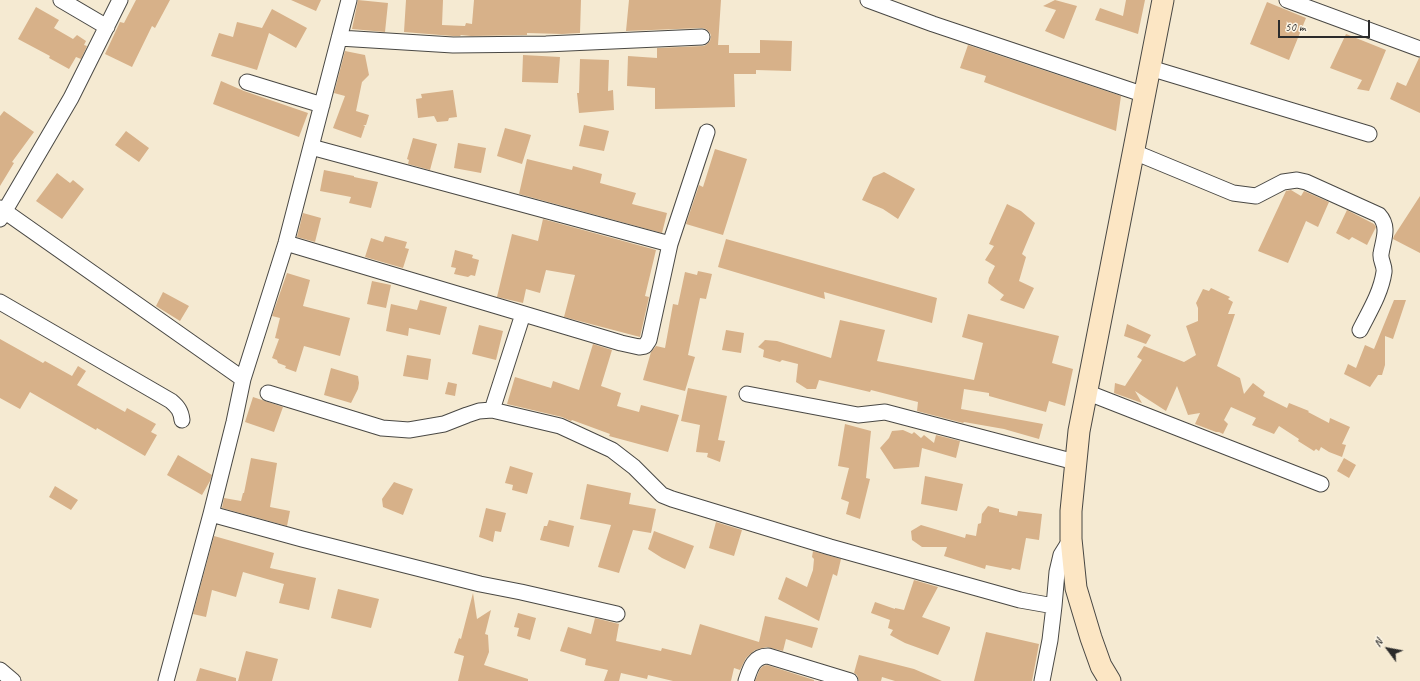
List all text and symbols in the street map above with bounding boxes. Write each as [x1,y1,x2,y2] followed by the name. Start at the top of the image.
[1280,12,1372,38] scale bar
[1285,19,1305,35] text: 50 m
[1368,629,1408,669] north arrow
[1370,636,1386,649] text: N

